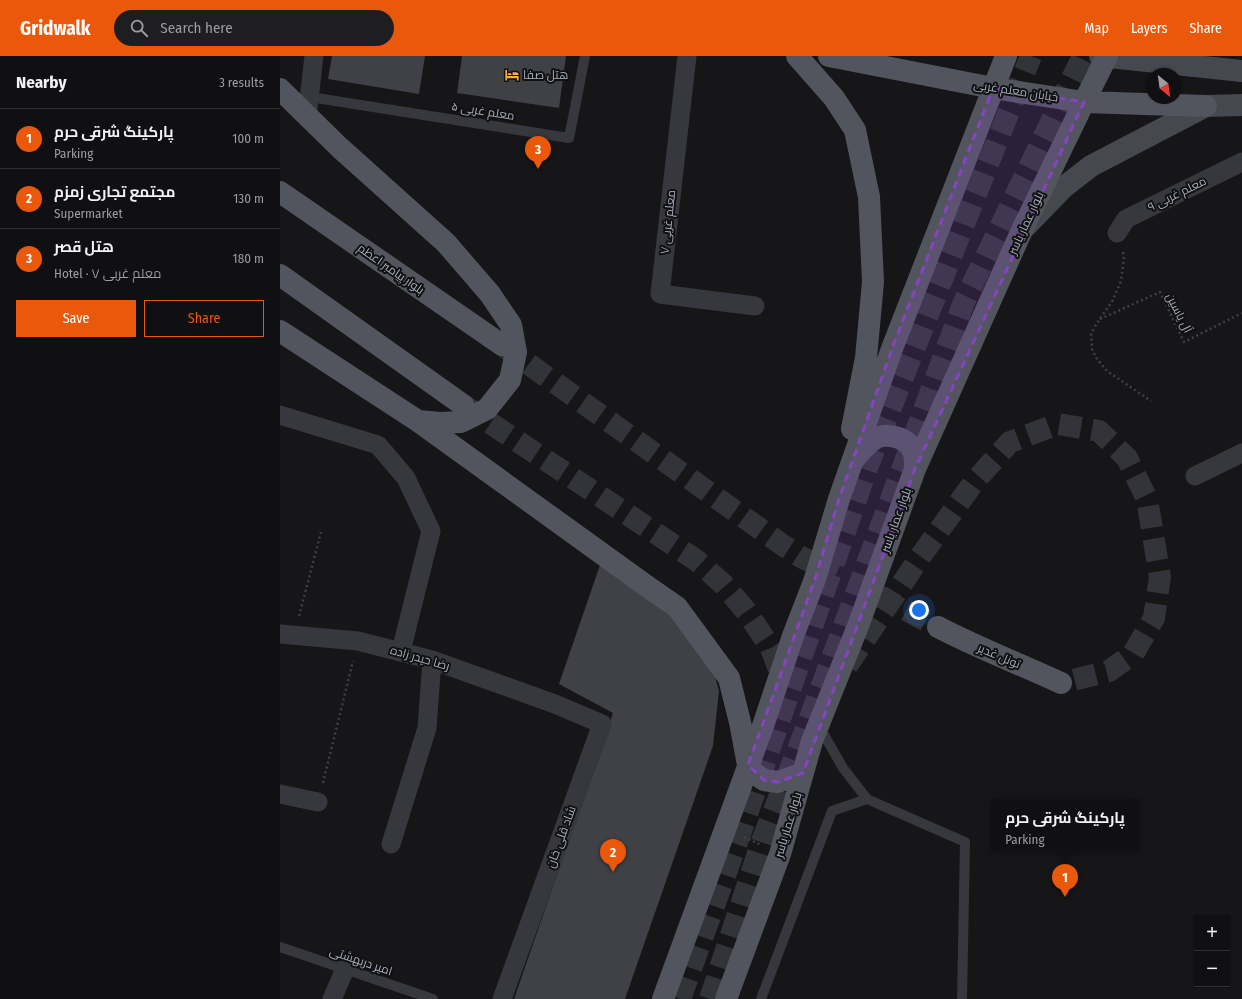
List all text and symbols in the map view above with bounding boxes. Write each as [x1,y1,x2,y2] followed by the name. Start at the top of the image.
[114,10,394,46] search box
[20,17,90,40] text: Gridwalk
[128,17,150,39] icon: search
[160,19,233,37] text: Search here
[1085,20,1109,37] text: Map
[1131,20,1167,37] text: Layers
[1189,20,1222,37] text: Share
[504,67,520,83] hotel icon: هتل صفا
[523,68,568,82] place label: هتل صفا
[1146,68,1182,104] north arrow
[16,72,67,93] text: Nearby
[219,75,264,90] text: 3 results
[972,77,1059,106] street label: خیابان معلم غربی
[450,99,516,124] street label: معلم غربی ۵
[54,123,174,141] text: پارکینگ شرقی حرم
[26,131,32,146] text: 1
[232,131,264,146] text: 100 m
[525,136,551,169] pin: 3
[54,146,93,161] text: Parking
[1145,174,1209,215] street label: معلم غربی ۹
[54,183,175,201] text: مجتمع تجاری زمزم
[658,189,679,255] street label: معلم غربی ۷
[1005,189,1047,258] street label: بلوار عمار یاسر
[26,191,32,206] text: 2
[233,191,264,206] text: 130 m
[54,206,123,221] text: Supermarket
[54,238,114,256] text: هتل قصر
[354,241,427,299] street label: بلوار پیامبر اعظم
[26,251,32,266] text: 3
[233,251,264,266] text: 180 m
[54,266,161,281] text: Hotel · معلم غربی ۷
[1163,291,1195,336] street label: آل یاسین
[16,300,136,337] button: Save
[144,300,264,337] button: Share
[877,486,914,555] street label: بلوار عمار یاسر
[909,600,929,620] your location
[975,640,1023,672] street label: تونل غدیر
[389,643,451,673] street label: رضا حیدر زاده
[771,791,805,860] street label: بلوار عمار یاسر
[991,799,1139,851] popup
[543,804,579,870] street label: شاد قلی خان
[1005,809,1125,827] text: پارکینگ شرقی حرم
[1005,832,1045,847] text: Parking
[600,839,626,872] pin: 2
[1052,864,1078,897] pin: 1
[1194,915,1230,987] map controls
[1194,915,1230,951] button: +
[328,944,394,978] street label: امیر دربهشتی
[1194,951,1230,987] button: −

